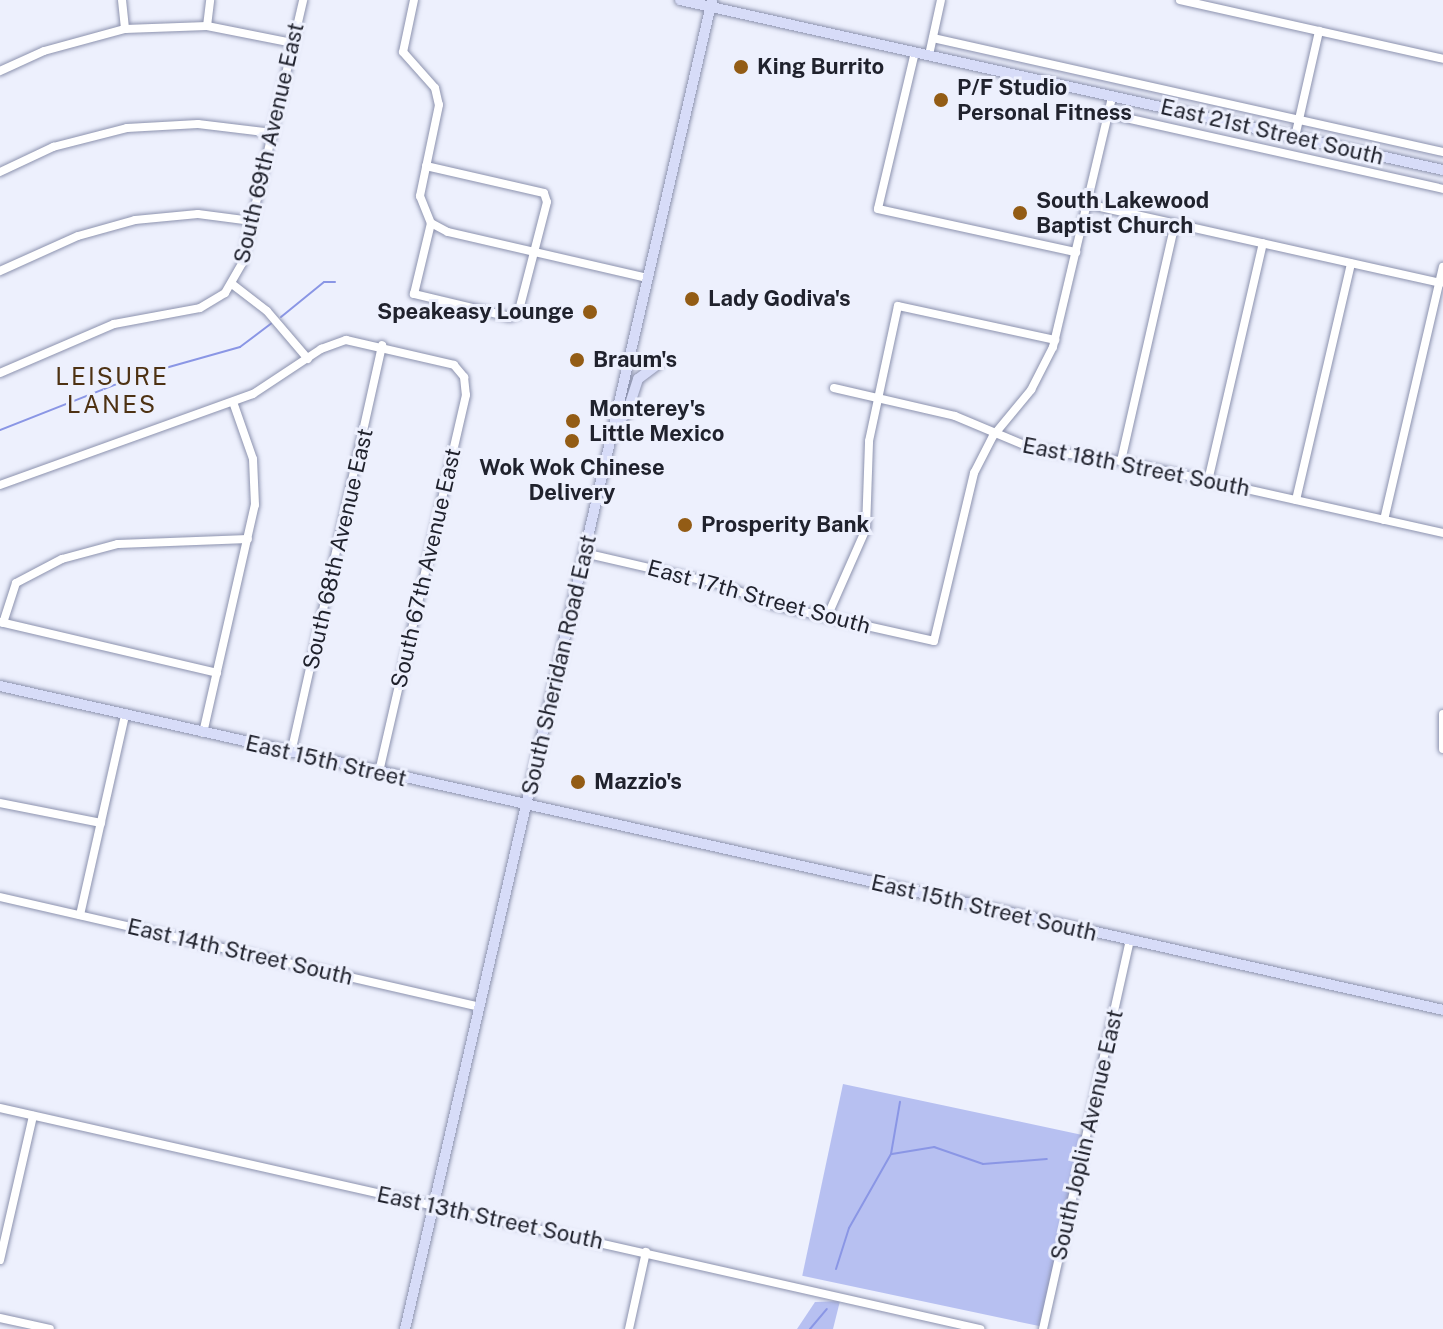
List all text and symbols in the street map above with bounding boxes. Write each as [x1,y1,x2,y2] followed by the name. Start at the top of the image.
[228,20,310,266] street label: South 69th Avenue East
[757,54,884,80] place label: King Burrito
[732,58,750,76] marker: King Burrito
[957,74,1132,126] place label: P/F Studio Personal Fitness
[932,91,950,109] marker: P/F Studio Personal Fitness
[1158,93,1386,171] street label: East 21st Street South
[1036,187,1209,238] place label: South Lakewood Baptist Church
[1011,204,1029,222] marker: South Lakewood Baptist Church
[708,286,851,312] place label: Lady Godiva's
[683,290,701,308] marker: Lady Godiva's
[377,299,574,325] place label: Speakeasy Lounge
[581,303,599,321] marker: Speakeasy Lounge
[593,347,677,373] place label: Braum's
[568,351,586,369] marker: Braum's
[55,363,169,419] district label: LEISURE LANES
[589,395,725,446] place label: Monterey's Little Mexico
[564,412,582,430] marker: Monterey's Little Mexico
[297,426,379,672] street label: South 68th Avenue East
[563,432,581,450] marker: Wok Wok Chinese Delivery
[1020,432,1252,502] street label: East 18th Street South
[386,445,466,691] street label: South 67th Avenue East
[479,454,665,506] place label: Wok Wok Chinese Delivery
[701,512,869,538] place label: Prosperity Bank
[676,516,694,534] marker: Prosperity Bank
[516,532,602,798] street label: South Sheridan Road East
[645,555,873,639] street label: East 17th Street South
[243,730,409,792] street label: East 15th Street
[594,769,682,795] place label: Mazzio's
[569,773,587,791] marker: Mazzio's
[869,869,1099,947] street label: East 15th Street South
[125,913,355,991] street label: East 14th Street South
[1045,1007,1129,1263] street label: South Joplin Avenue East
[375,1181,605,1255] street label: East 13th Street South

